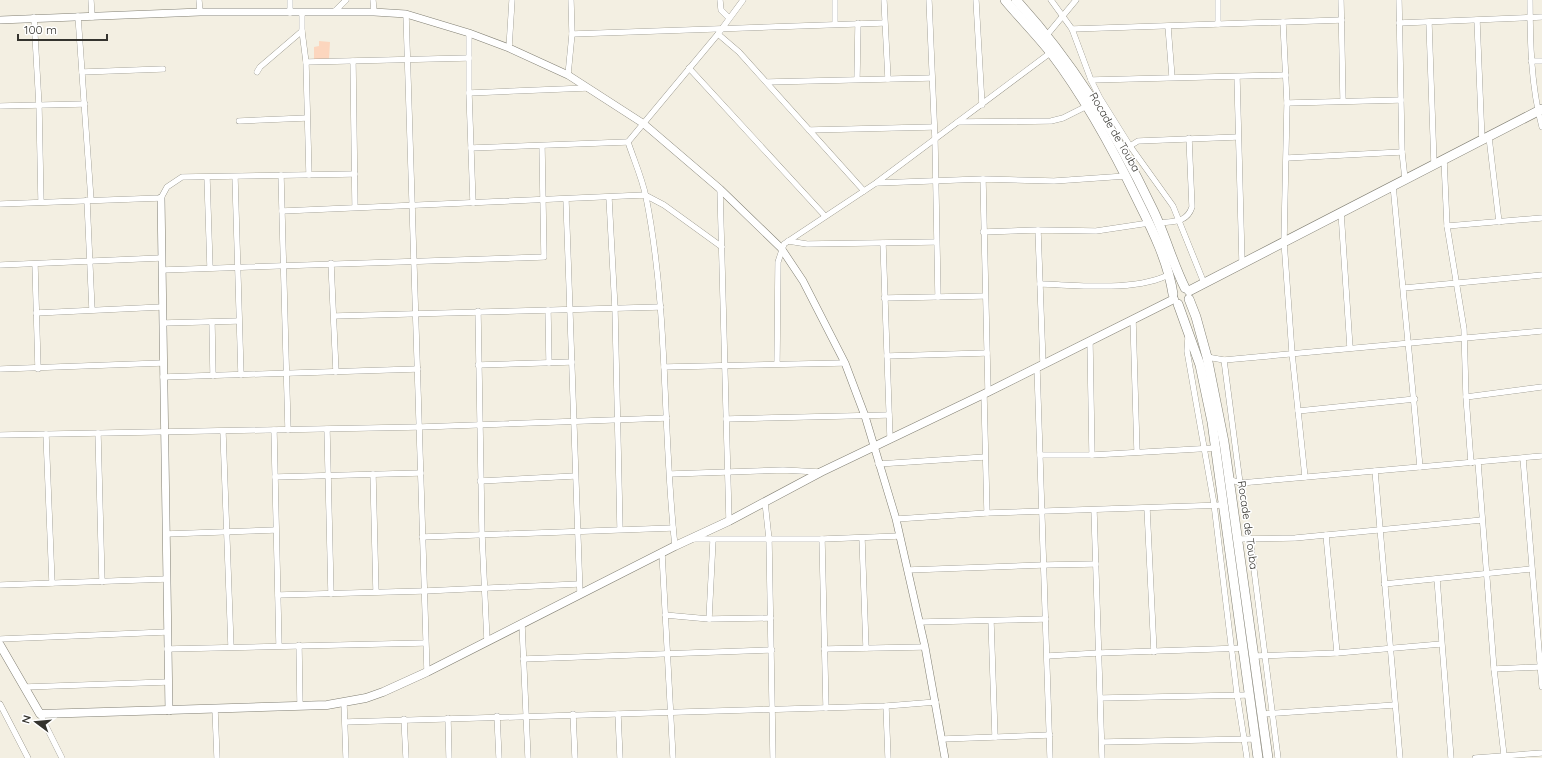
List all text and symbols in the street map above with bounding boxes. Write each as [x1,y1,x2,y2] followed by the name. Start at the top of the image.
[18,16,107,42] scale bar
[24,22,57,37] text: 100 m
[1087,90,1143,174] street label: Rocade de Touba
[1235,480,1261,570] street label: Rocade de Touba
[16,702,56,742] north arrow
[19,713,34,725] text: N

